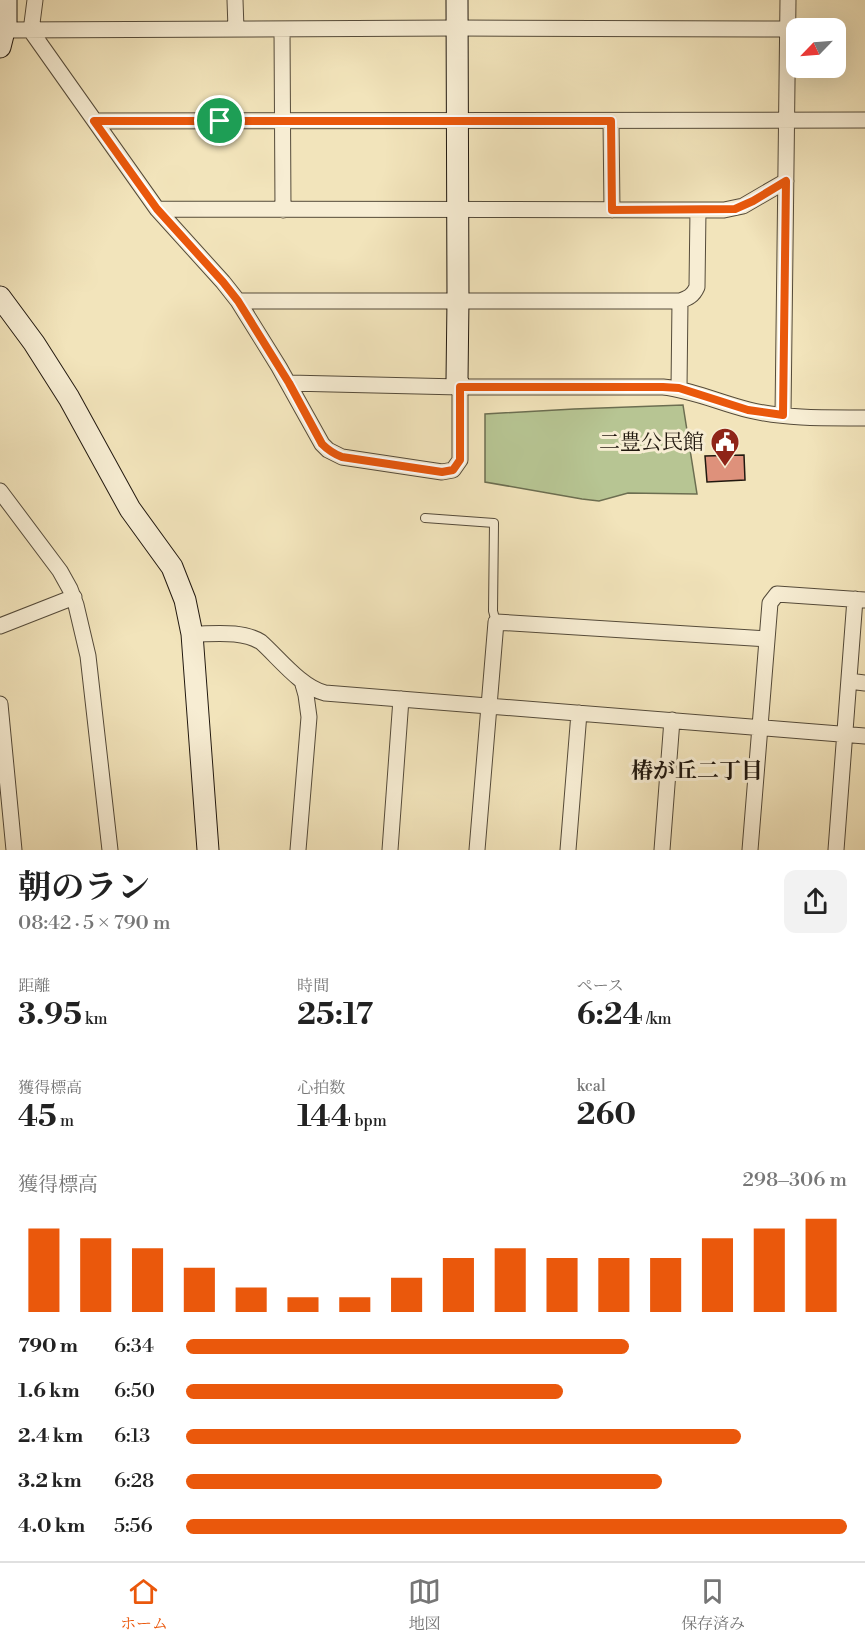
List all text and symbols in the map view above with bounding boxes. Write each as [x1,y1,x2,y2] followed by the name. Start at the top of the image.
[786,18,846,78] north arrow
[786,18,846,78] map controls
[194,95,245,146] pin
[203,104,236,137] icon: arrive
[709,426,741,468] public building icon: 二豊公民館
[599,430,704,456] place label: 二豊公民館
[631,758,763,785] district label: 椿が丘二丁目
[18,868,150,909] text: 朝のラン
[784,870,847,933] button: share
[18,911,171,936] text: 08:42 · 5 × 790 m
[18,976,50,996] text: 距離
[297,976,329,996] text: 時間
[577,976,624,996] text: ペース
[18,996,82,1034] text: 3.95
[297,996,373,1034] text: 25:17
[577,996,643,1034] text: 6:24
[82,1009,107,1029] text: km
[643,1009,672,1029] text: /km
[577,1076,606,1096] text: kcal
[18,1078,82,1098] text: 獲得標高
[297,1078,345,1098] text: 心拍数
[577,1096,636,1134] text: 260
[18,1098,57,1136] text: 45
[297,1098,351,1136] text: 144
[57,1111,74,1131] text: m
[351,1111,387,1131] text: bpm
[742,1168,847,1193] text: 298–306 m
[18,1173,98,1198] text: 獲得標高
[18,1334,78,1359] text: 790 m
[114,1334,154,1359] text: 6:34
[18,1379,80,1404] text: 1.6 km
[114,1379,155,1404] text: 6:50
[18,1424,83,1449] text: 2.4 km
[114,1424,150,1449] text: 6:13
[18,1469,82,1494] text: 3.2 km
[114,1469,154,1494] text: 6:28
[18,1514,85,1539] text: 4.0 km
[114,1514,153,1539] text: 5:56
[120,1575,168,1634] tab: ホーム
[408,1575,441,1634] tab: 地図
[681,1575,745,1634] tab: 保存済み

